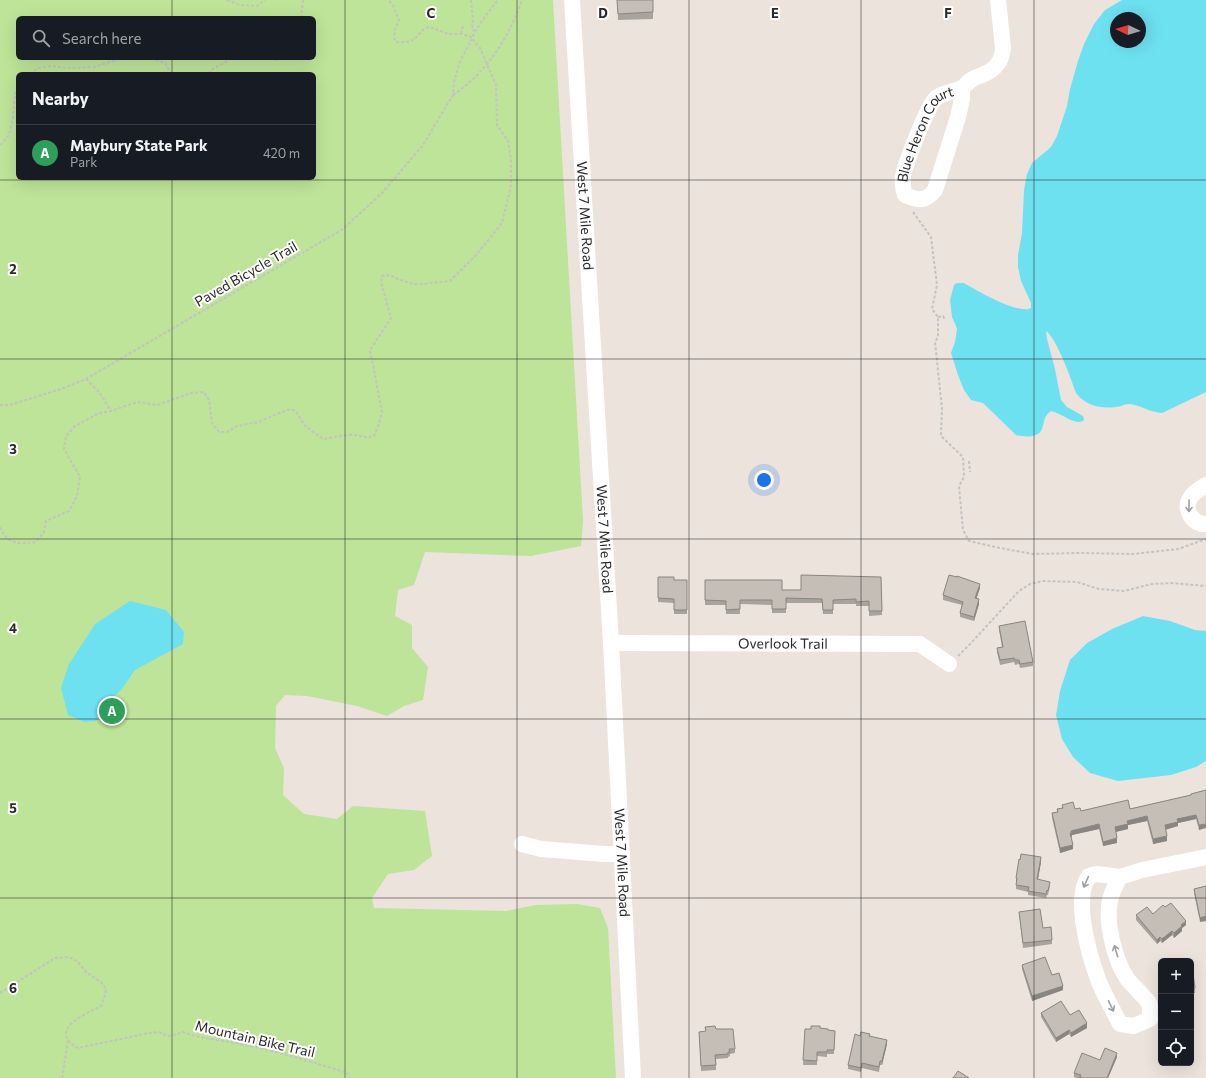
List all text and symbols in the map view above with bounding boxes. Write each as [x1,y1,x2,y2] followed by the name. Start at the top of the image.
[427,5,436,21] text: C
[598,5,608,21] text: D
[771,5,779,21] text: E
[944,5,952,21] text: F
[1110,12,1146,48] north arrow
[16,16,316,60] search box
[30,27,52,49] icon: search
[62,29,141,47] text: Search here
[893,82,956,183] street label: Blue Heron Court
[32,88,89,109] text: Nearby
[70,136,208,154] text: Maybury State Park
[40,145,50,161] text: A
[263,145,300,161] text: 420 m
[70,154,97,170] text: Park
[574,161,597,270] street label: West 7 Mile Road
[191,237,300,310] street label: Paved Bicycle Trail
[9,261,17,277] text: 2
[9,441,17,457] text: 3
[754,470,774,490] your location
[593,484,617,594] street label: West 7 Mile Road
[1185,499,1193,512] one-way arrow
[9,620,17,636] text: 4
[738,634,828,652] street label: Overlook Trail
[99,696,125,726] pin: A
[9,800,17,816] text: 5
[611,808,634,917] street label: West 7 Mile Road
[1082,876,1089,888] one-way arrow
[1112,945,1119,958] one-way arrow
[1158,958,1194,1066] map controls
[1158,958,1194,994] button: +
[9,980,17,996] text: 6
[1158,994,1194,1030] button: −
[1108,1000,1115,1012] one-way arrow
[193,1016,317,1061] street label: Mountain Bike Trail
[1158,1030,1194,1066] button: locate

